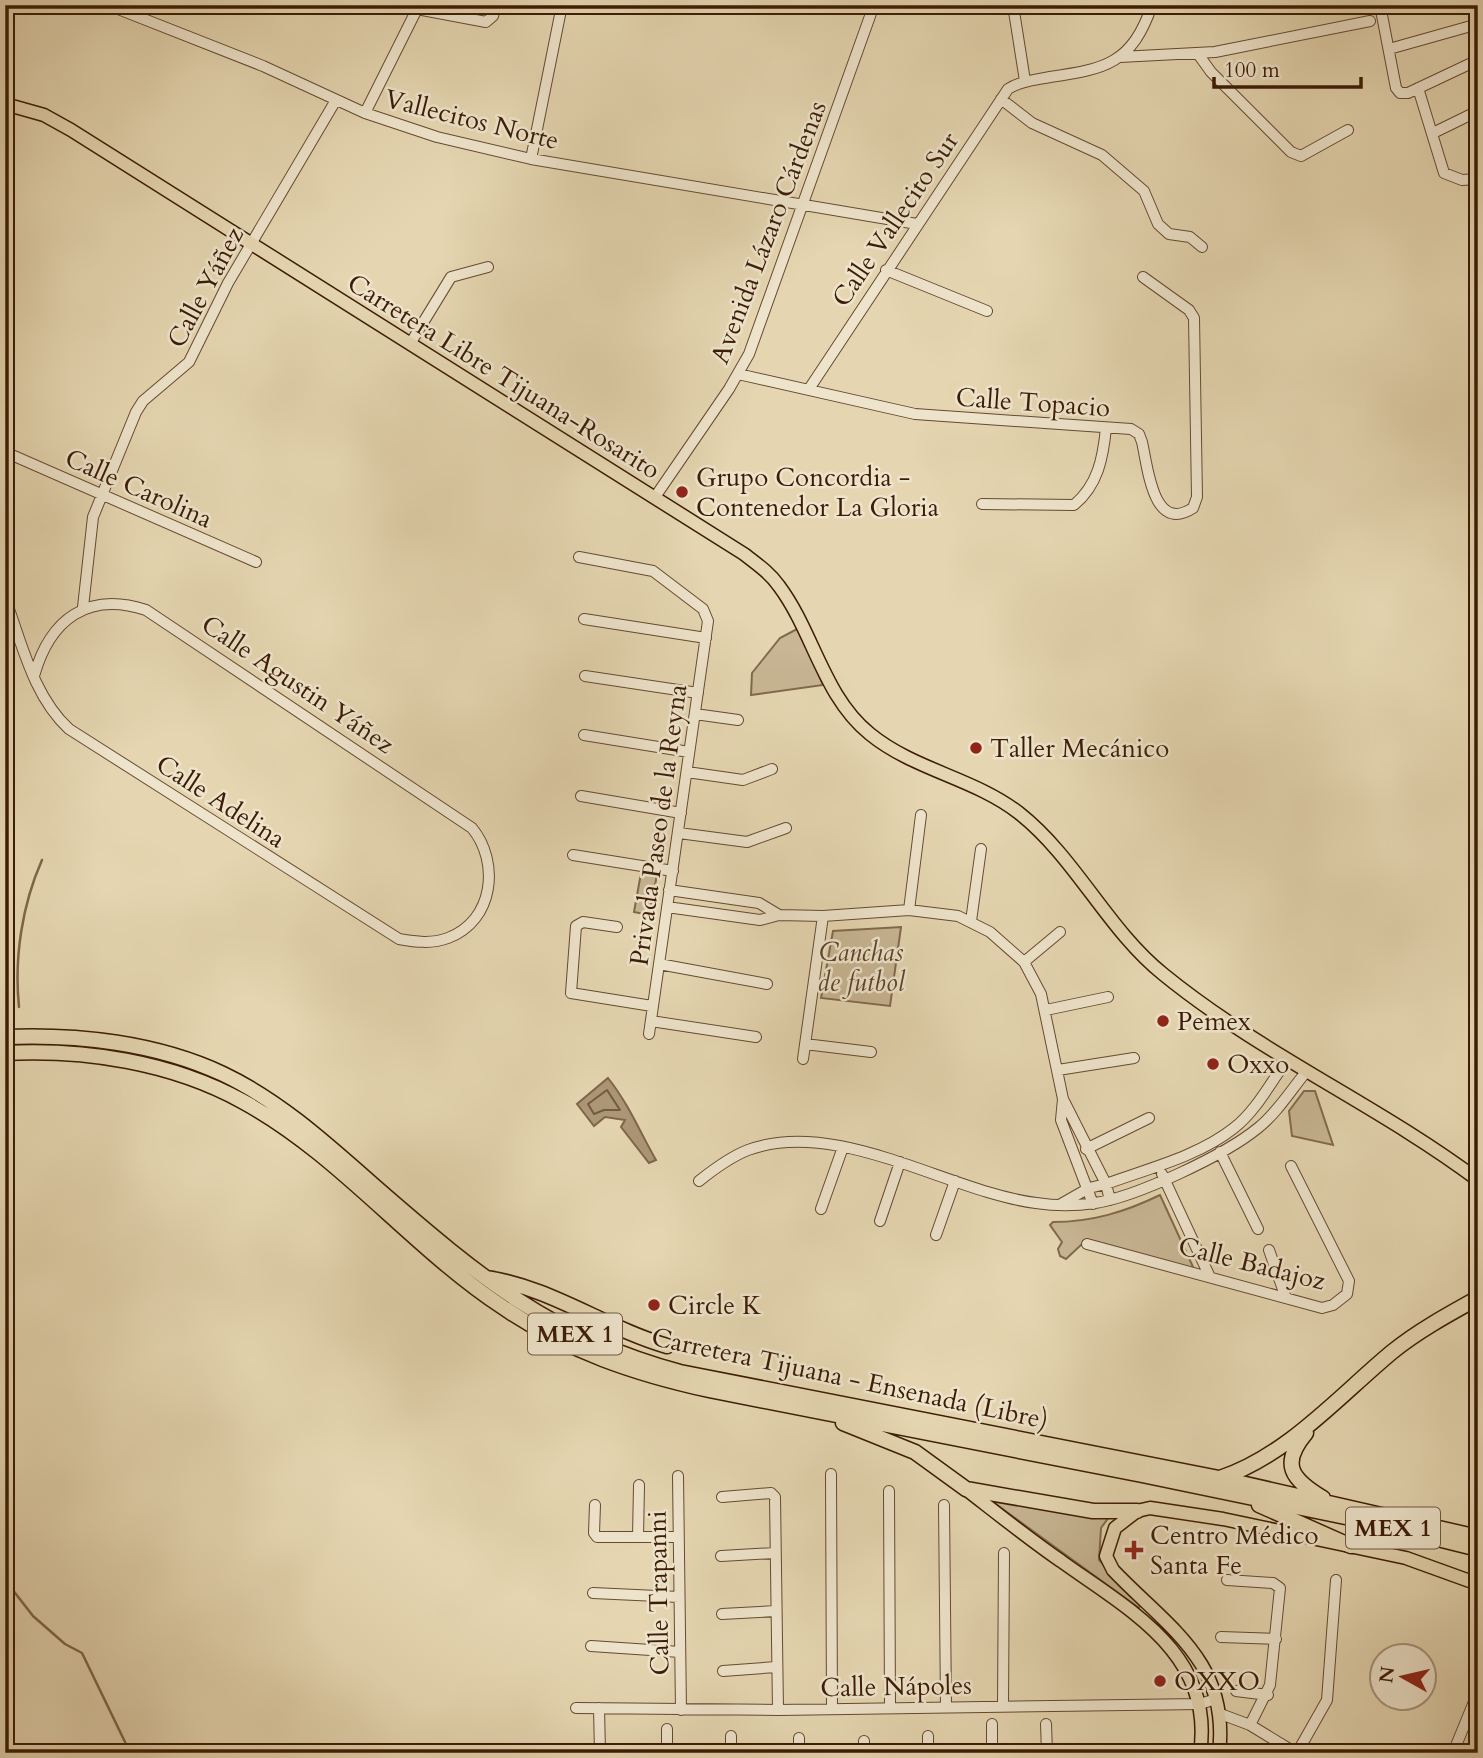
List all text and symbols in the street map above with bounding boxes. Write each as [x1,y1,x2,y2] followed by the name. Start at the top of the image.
[1214,46,1360,90] scale bar
[1224,56,1280,85] text: 100 m
[381,81,563,158] street label: Vallecitos Norte
[702,96,835,369] street label: Avenida Lázaro Cárdenas
[824,125,967,314] street label: Calle Vallecito Sur
[159,220,252,354] street label: Calle Yáñez
[341,265,667,487] street label: Carretera Libre Tijuana-Rosarito
[955,380,1111,425] street label: Calle Topacio
[60,440,218,537] street label: Calle Carolina
[696,460,939,525] place label: Grupo Concordia - Contenedor La Gloria
[674,484,690,500] marker: Grupo Concordia - Contenedor La Gloria
[195,607,401,762] street label: Calle Agustin Yáñez
[621,682,696,968] street label: Privada Paseo de la Reyna
[990,731,1169,766] place label: Taller Mecánico
[968,740,984,756] marker: Taller Mecánico
[149,747,292,856] street label: Calle Adelina
[817,935,906,1000] park label: Canchas de futbol
[1177,1004,1251,1039] place label: Pemex
[1155,1013,1171,1029] marker: Pemex
[1227,1047,1289,1082] place label: Oxxo
[1205,1056,1221,1072] marker: Oxxo
[1175,1228,1329,1299] street label: Calle Badajoz
[668,1288,762,1323] place label: Circle K
[646,1297,662,1313] marker: Circle K
[528,1314,622,1354] road number: MEX 1
[648,1319,1051,1438] street label: Carretera Tijuana - Ensenada (Libre)
[1346,1508,1440,1548] road number: MEX 1
[640,1510,677,1676] street label: Calle Trapanni
[1150,1518,1319,1583] place label: Centro Médico Santa Fe
[1124,1540,1144,1560] marker: Centro Médico Santa Fe
[1368,1642,1438,1712] north arrow
[1174,1664,1260,1699] place label: OXXO
[1373,1664,1401,1685] text: N
[820,1668,972,1705] street label: Calle Nápoles
[1152,1673,1168,1689] marker: OXXO

